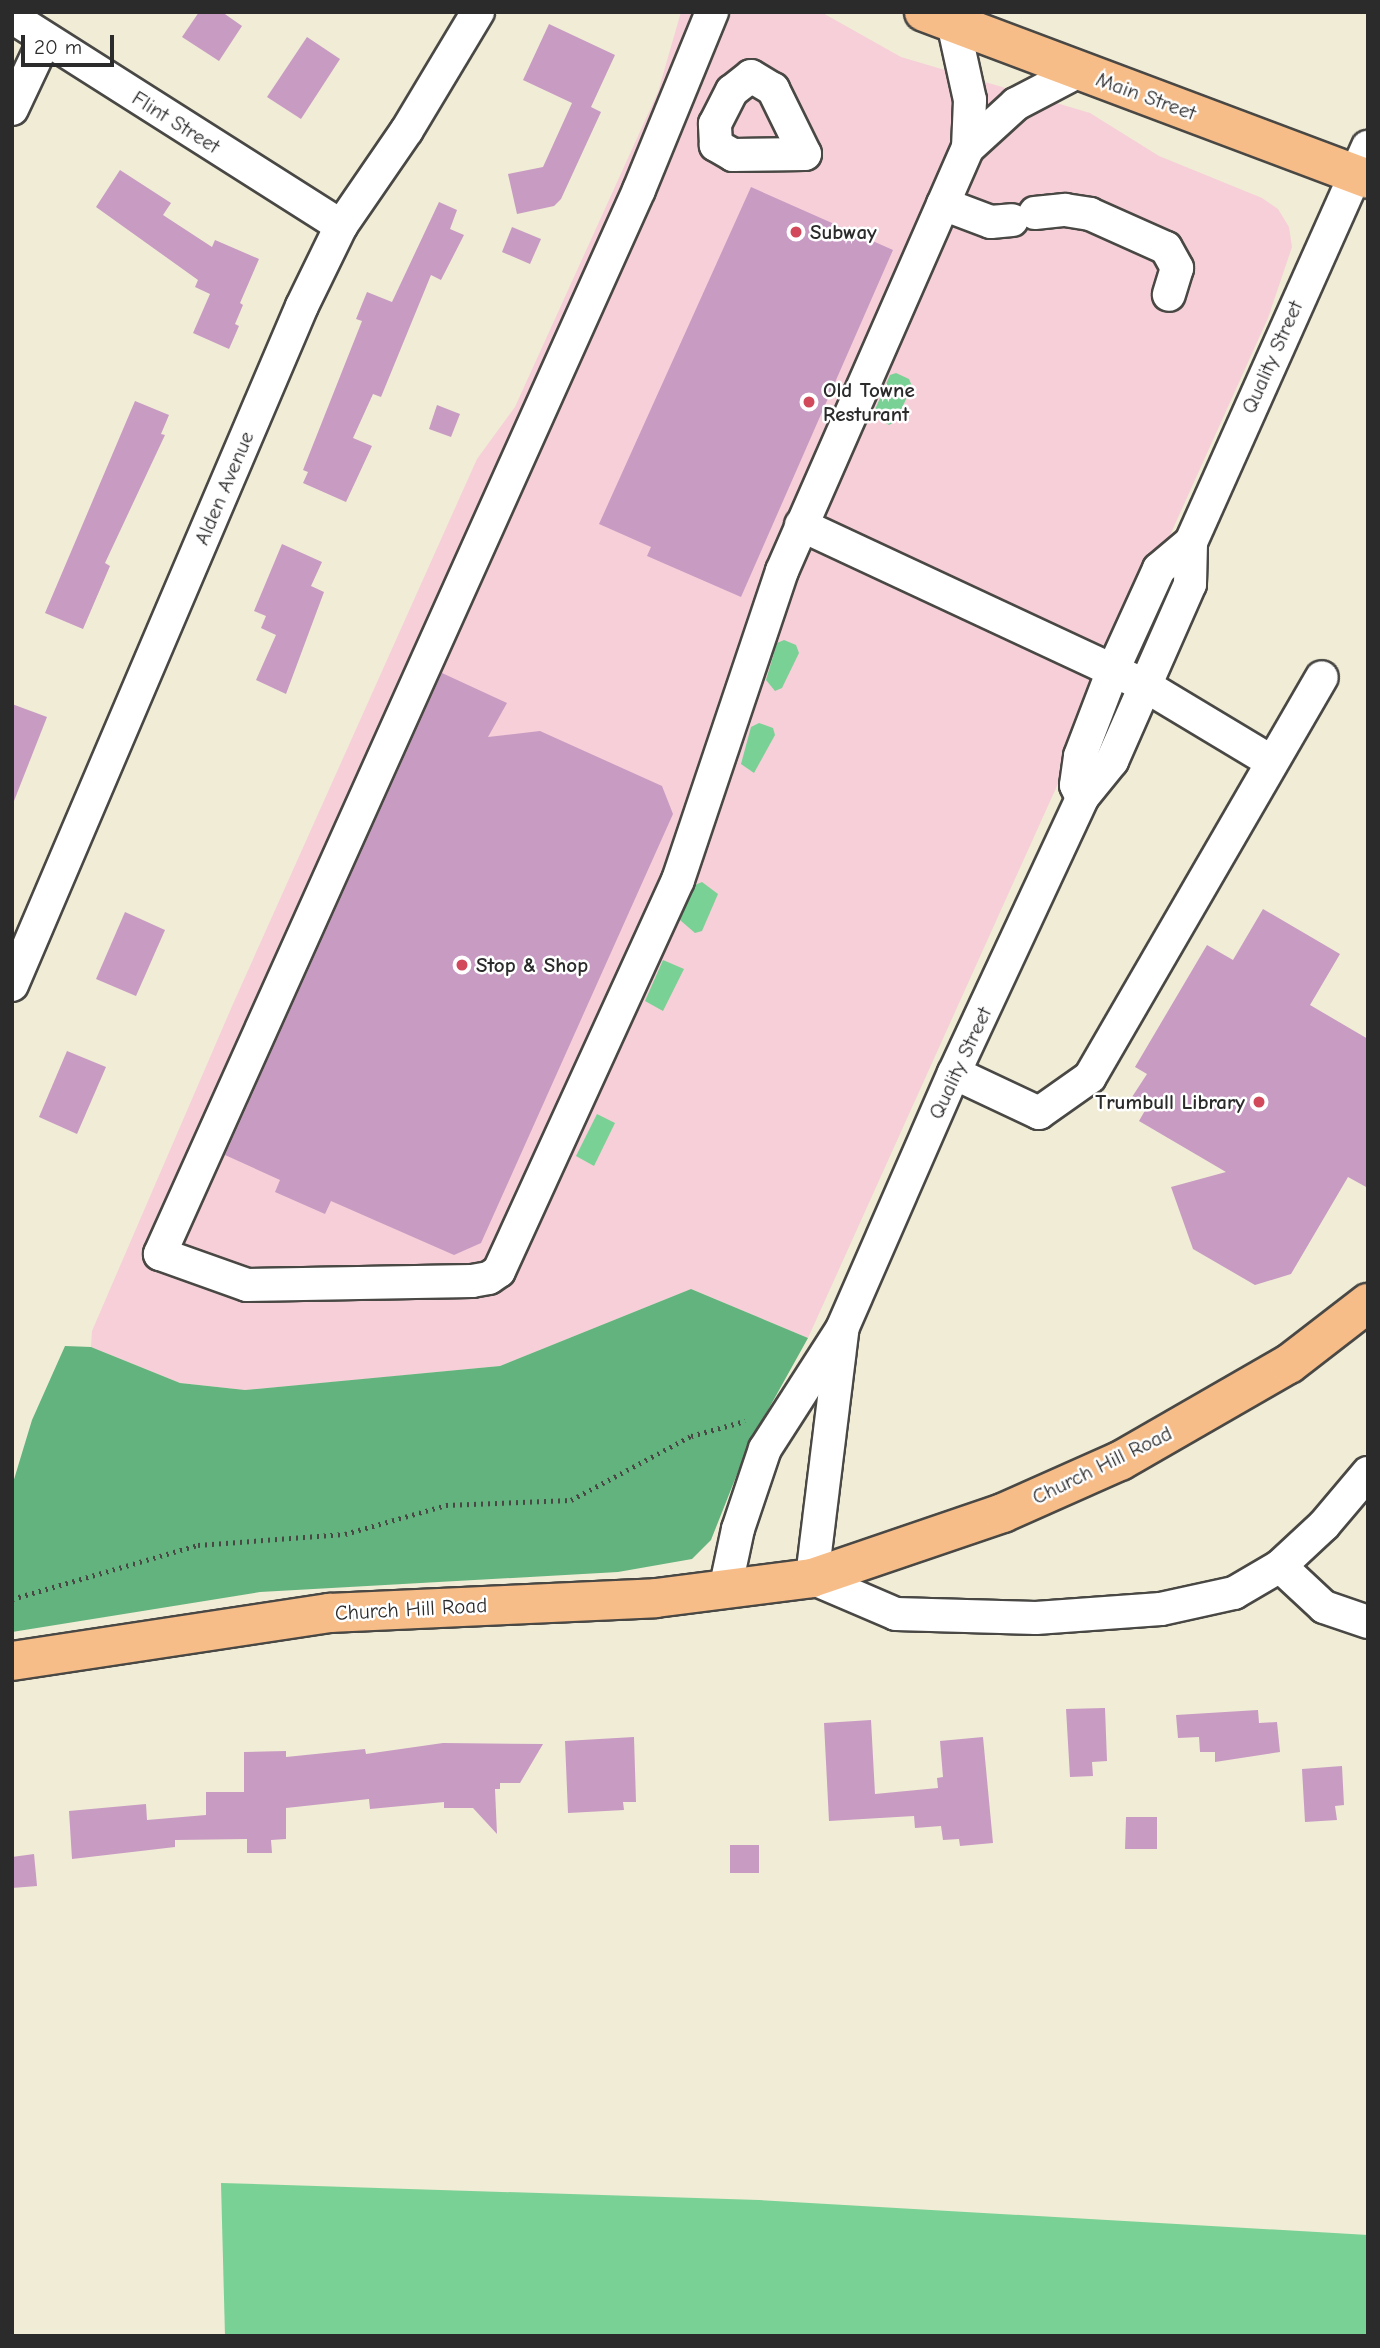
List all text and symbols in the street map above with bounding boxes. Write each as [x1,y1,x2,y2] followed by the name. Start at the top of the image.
[24,21,117,65] scale bar
[34,35,82,59] text: 20 m
[1093,66,1199,126] street label: Main Street
[127,85,225,159] street label: Flint Street
[810,219,877,245] place label: Subway
[788,224,804,240] marker: Subway
[1236,297,1308,417] street label: Quality Street
[823,377,915,427] place label: Old Towne Resturant
[801,394,817,410] marker: Old Towne Resturant
[189,427,259,549] street label: Alden Avenue
[476,952,588,978] place label: Stop & Shop
[454,957,470,973] marker: Stop & Shop
[923,1003,997,1123] street label: Quality Street
[1095,1089,1245,1115] place label: Trumbull Library
[1251,1094,1267,1110] marker: Trumbull Library
[1028,1420,1176,1510] street label: Church Hill Road
[334,1592,488,1626] street label: Church Hill Road

